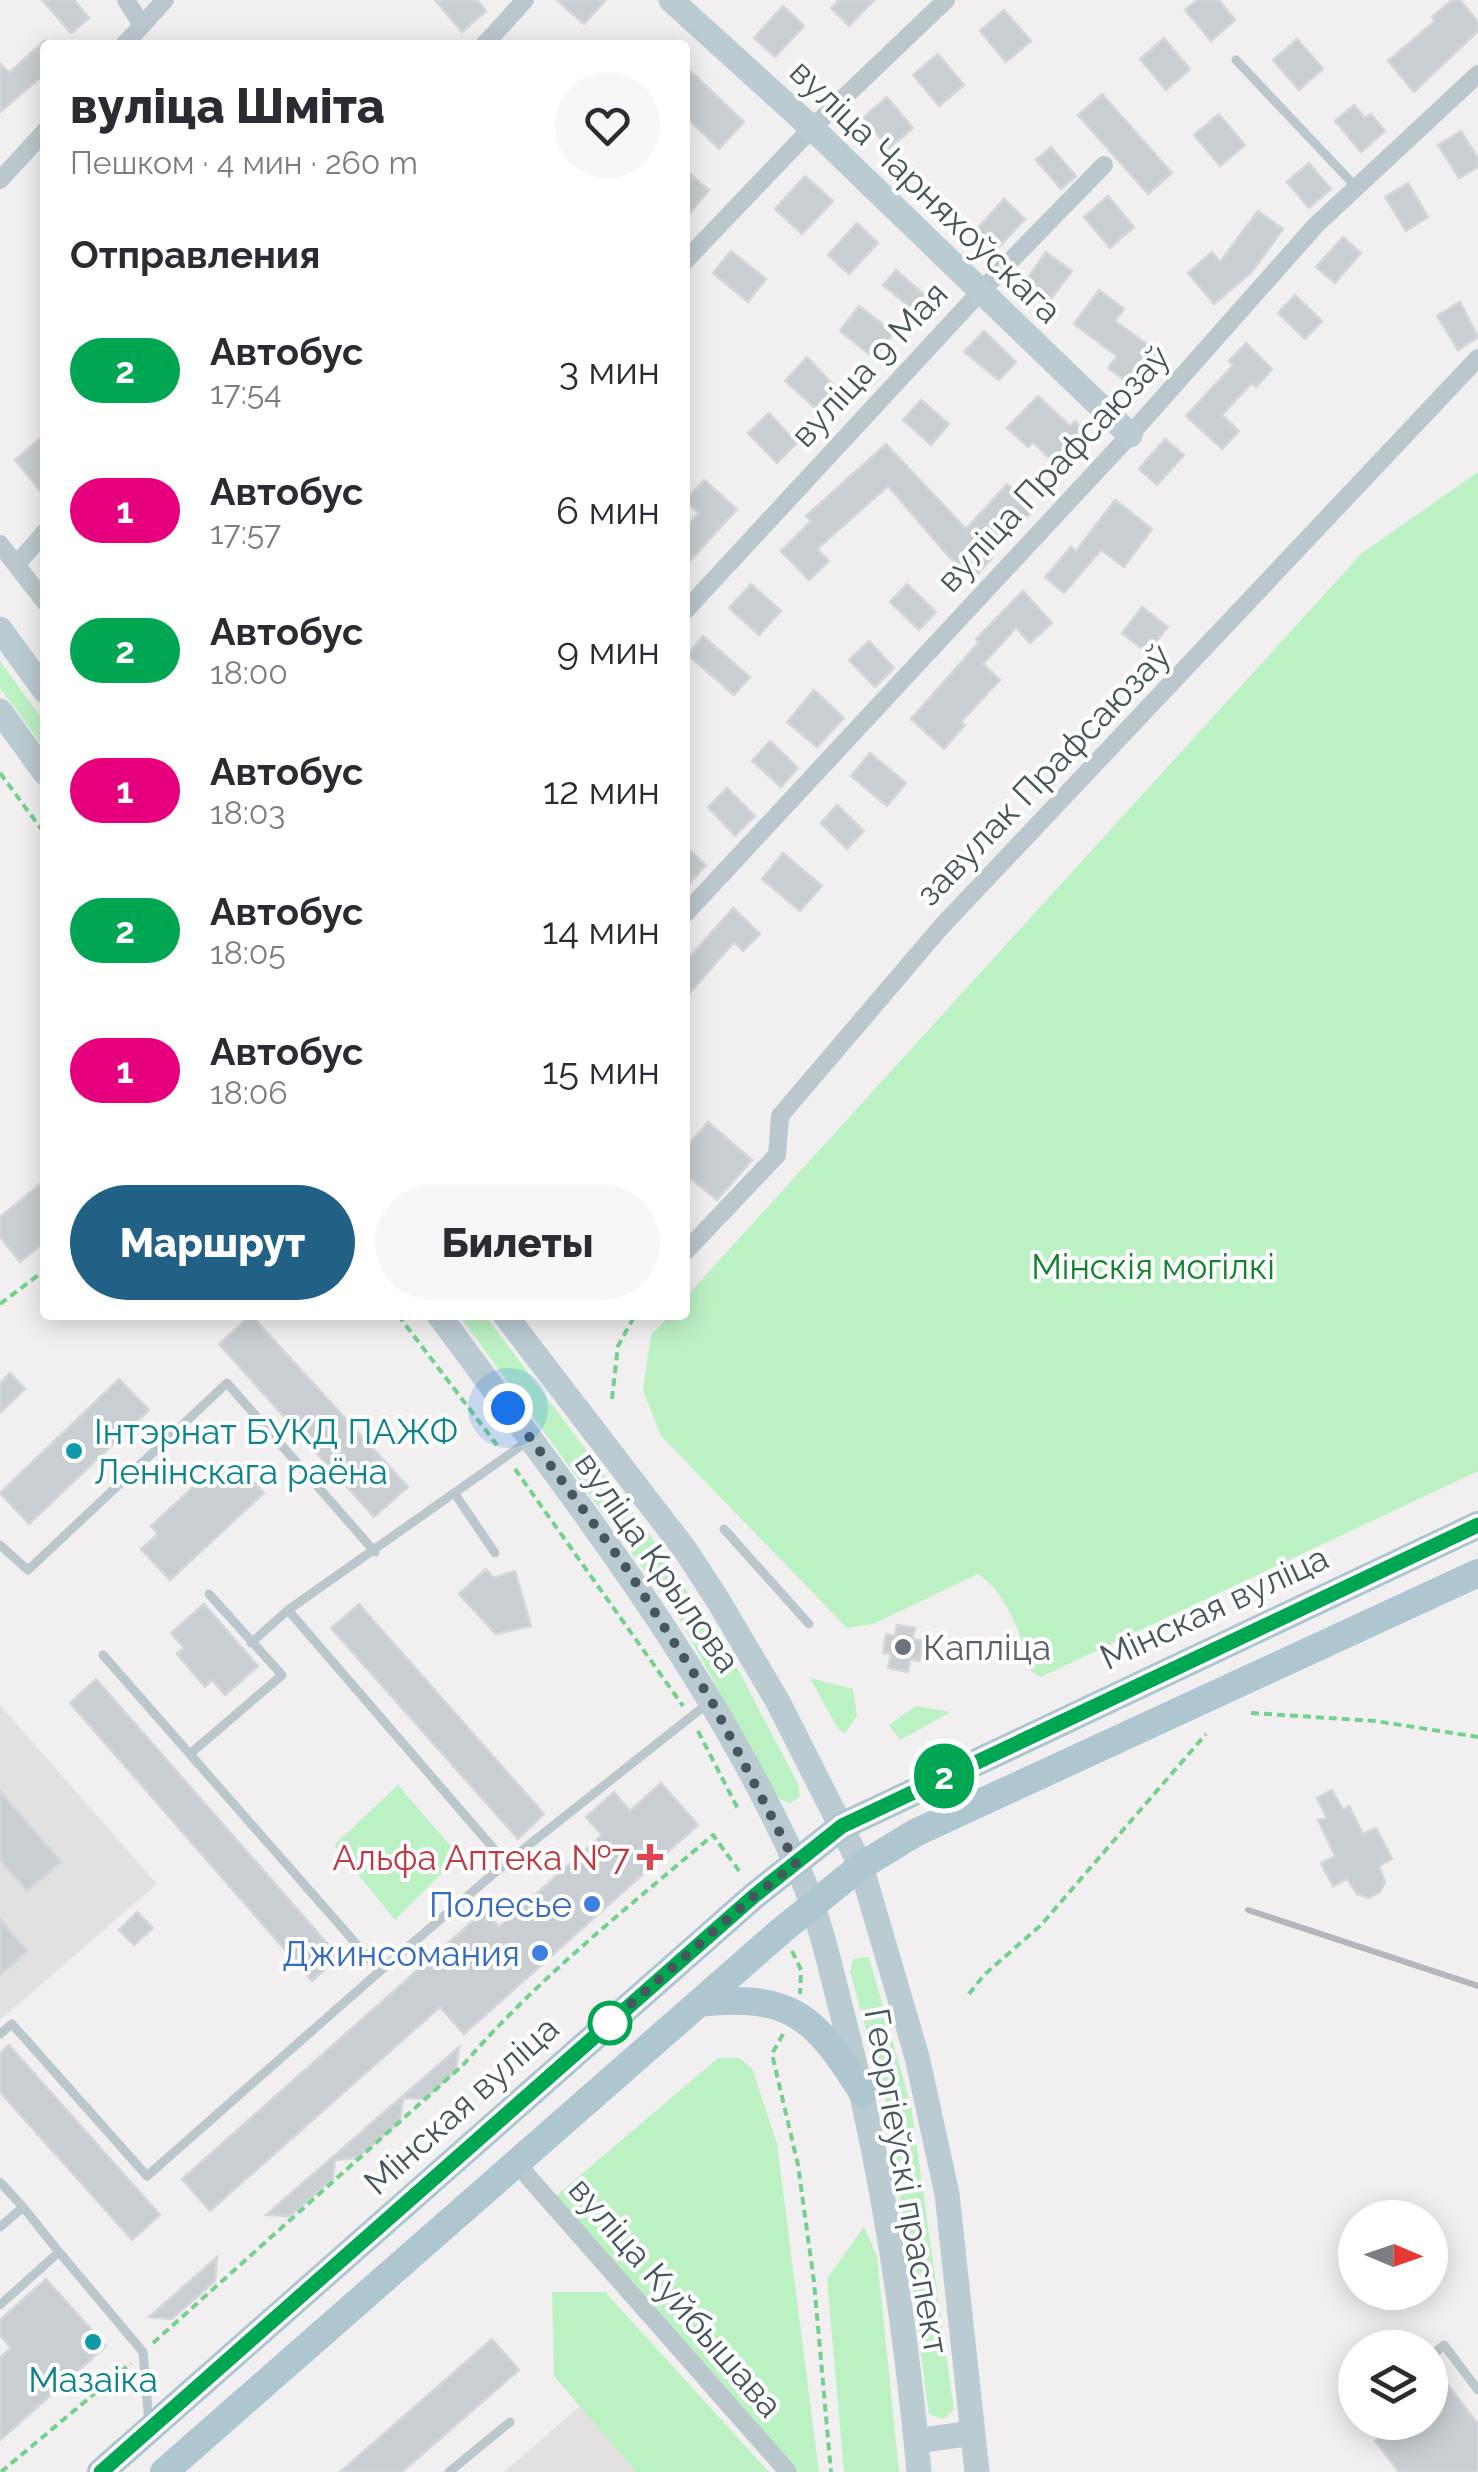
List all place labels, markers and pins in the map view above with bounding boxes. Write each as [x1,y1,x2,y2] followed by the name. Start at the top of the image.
[94,1411,458,1492] place label: Інтэрнат БУКД ПАЖФ Ленінскага раёна
[63,1440,85,1462] marker: Інтэрнат БУКД ПАЖФ Ленінскага раёна
[923,1627,1051,1668] place label: Капліца
[892,1636,914,1658] marker: Капліца
[332,1837,630,1878] place label: Альфа Аптека №7
[639,1846,661,1868] marker: Альфа Аптека №7
[429,1884,572,1925] place label: Полесье
[581,1893,603,1915] marker: Полесье
[282,1933,520,1974] place label: Джинсомания
[529,1942,551,1964] marker: Джинсомания
[589,2002,631,2044] unlabelled marker
[82,2331,104,2353] marker: Мазаіка
[28,2359,158,2400] place label: Мазаіка

